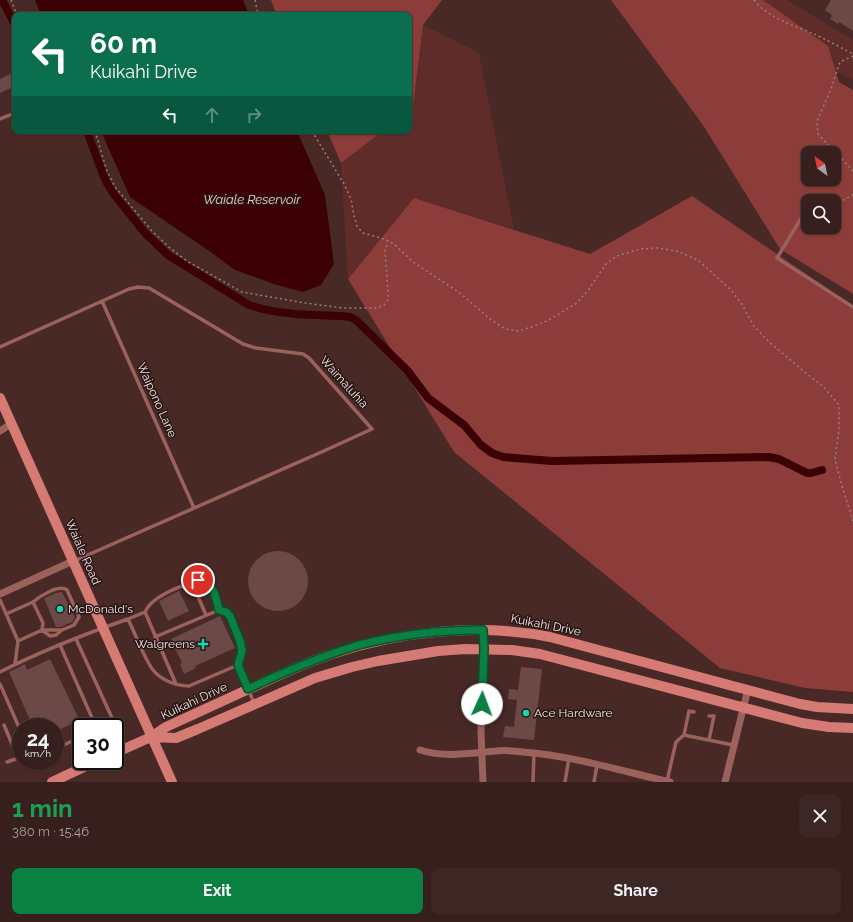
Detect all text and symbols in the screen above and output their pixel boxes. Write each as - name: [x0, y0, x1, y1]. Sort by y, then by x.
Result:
- text: 60 m: [90, 27, 157, 60]
- icon: left: [24, 28, 76, 80]
- text: Kuikahi Drive: [90, 61, 197, 82]
- icon: left: [159, 104, 181, 126]
- icon: ahead: [201, 104, 223, 126]
- icon: right: [243, 104, 265, 126]
- north arrow: [801, 146, 841, 186]
- map controls: [801, 146, 841, 234]
- water label: Waiale Reservoir: [203, 192, 301, 207]
- button: search: [801, 194, 841, 234]
- street label: Waimaluhia: [317, 353, 371, 411]
- street label: Waipono Lane: [134, 360, 180, 440]
- street label: Waiale Road: [62, 517, 104, 587]
- pin: [181, 563, 215, 597]
- icon: arrive: [187, 569, 209, 591]
- place label: McDonald's: [68, 602, 133, 616]
- marker: McDonald's: [55, 604, 65, 614]
- street label: Kuikahi Drive: [510, 611, 582, 639]
- place label: Walgreens: [135, 637, 195, 651]
- marker: Walgreens: [198, 639, 208, 649]
- street label: Kuikahi Drive: [159, 680, 229, 722]
- position arrow: [461, 683, 503, 725]
- place label: Ace Hardware: [534, 706, 613, 720]
- marker: Ace Hardware: [521, 708, 531, 718]
- speed limit sign: 30: [72, 718, 124, 770]
- text: 24: [27, 727, 49, 751]
- text: km/h: [25, 748, 51, 759]
- text: 1 min: [12, 794, 73, 823]
- button: close: [799, 795, 841, 837]
- text: 380 m · 15:46: [12, 824, 89, 839]
- button: Exit: [12, 868, 423, 914]
- button: Share: [431, 868, 841, 914]

